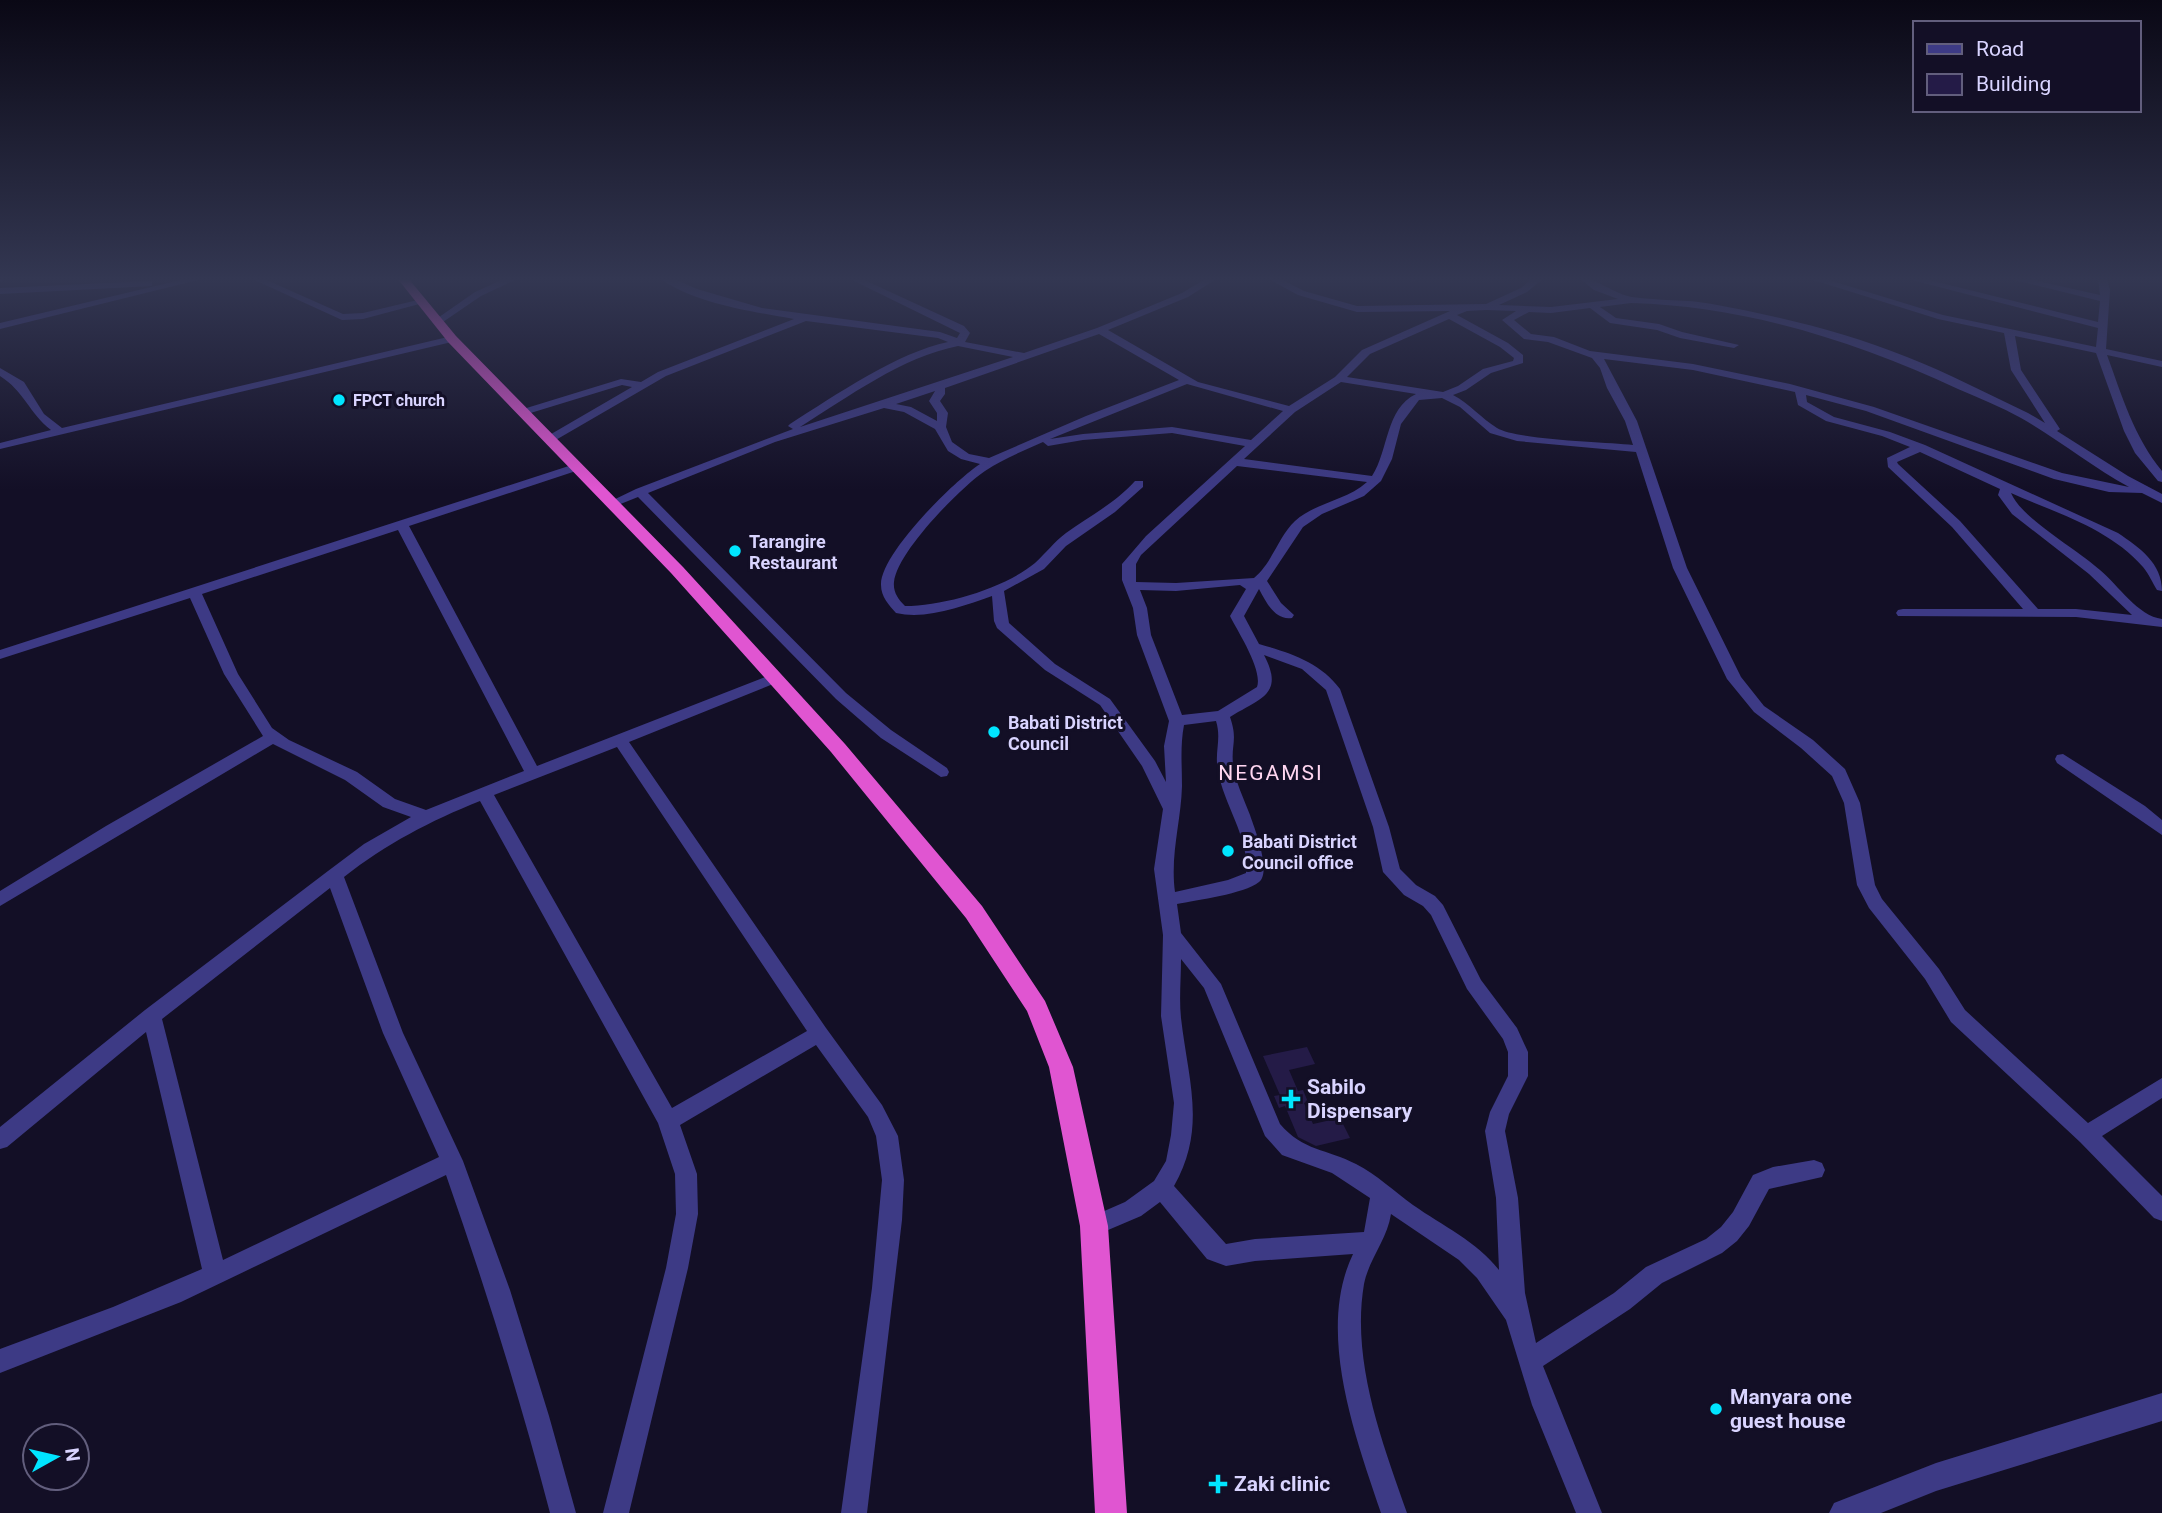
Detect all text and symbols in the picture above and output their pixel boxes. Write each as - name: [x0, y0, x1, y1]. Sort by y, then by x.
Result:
- legend: [1913, 21, 2141, 112]
- text: Road: [1976, 37, 2024, 61]
- text: Building: [1976, 72, 2051, 96]
- place label: FPCT church: [353, 391, 445, 410]
- marker: FPCT church: [331, 392, 347, 408]
- place label: Tarangire Restaurant: [749, 531, 837, 573]
- marker: Tarangire Restaurant: [727, 543, 743, 559]
- place label: Babati District Council: [1008, 712, 1123, 754]
- marker: Babati District Council: [986, 724, 1002, 740]
- district label: NEGAMSI: [1218, 761, 1324, 785]
- place label: Babati District Council office: [1242, 831, 1357, 873]
- marker: Babati District Council office: [1220, 843, 1236, 859]
- place label: Sabilo Dispensary: [1307, 1075, 1413, 1123]
- marker: Sabilo Dispensary: [1281, 1089, 1301, 1109]
- place label: Manyara one guest house: [1730, 1385, 1852, 1433]
- marker: Manyara one guest house: [1708, 1401, 1724, 1417]
- north arrow: [21, 1422, 91, 1492]
- text: N: [60, 1446, 85, 1463]
- place label: Zaki clinic: [1234, 1472, 1330, 1496]
- marker: Zaki clinic: [1208, 1474, 1228, 1494]

